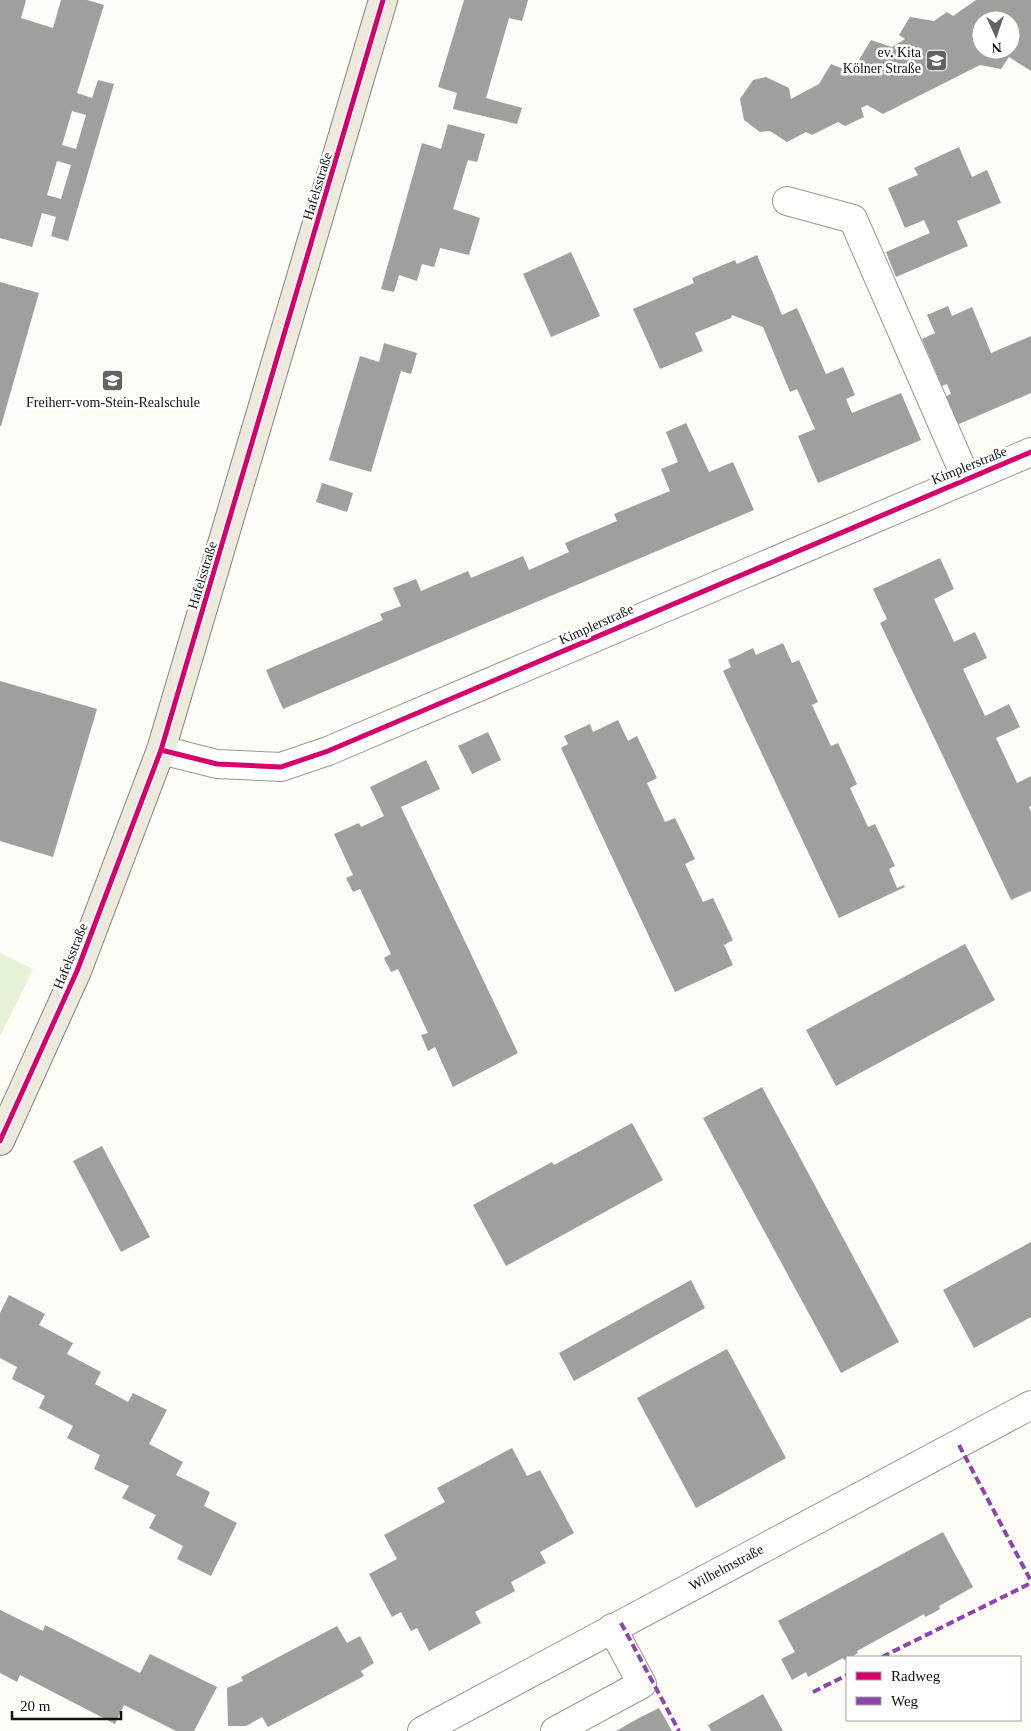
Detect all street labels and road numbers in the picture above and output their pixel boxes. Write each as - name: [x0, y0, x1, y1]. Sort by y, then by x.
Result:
- street label: Hafelsstraße: [300, 150, 335, 222]
- street label: Kimplerstraße: [929, 444, 1009, 487]
- street label: Hafelsstraße: [185, 539, 220, 611]
- street label: Kimplerstraße: [557, 601, 636, 648]
- street label: Hafelsstraße: [50, 921, 91, 991]
- street label: Wilhelmstraße: [687, 1542, 766, 1593]

